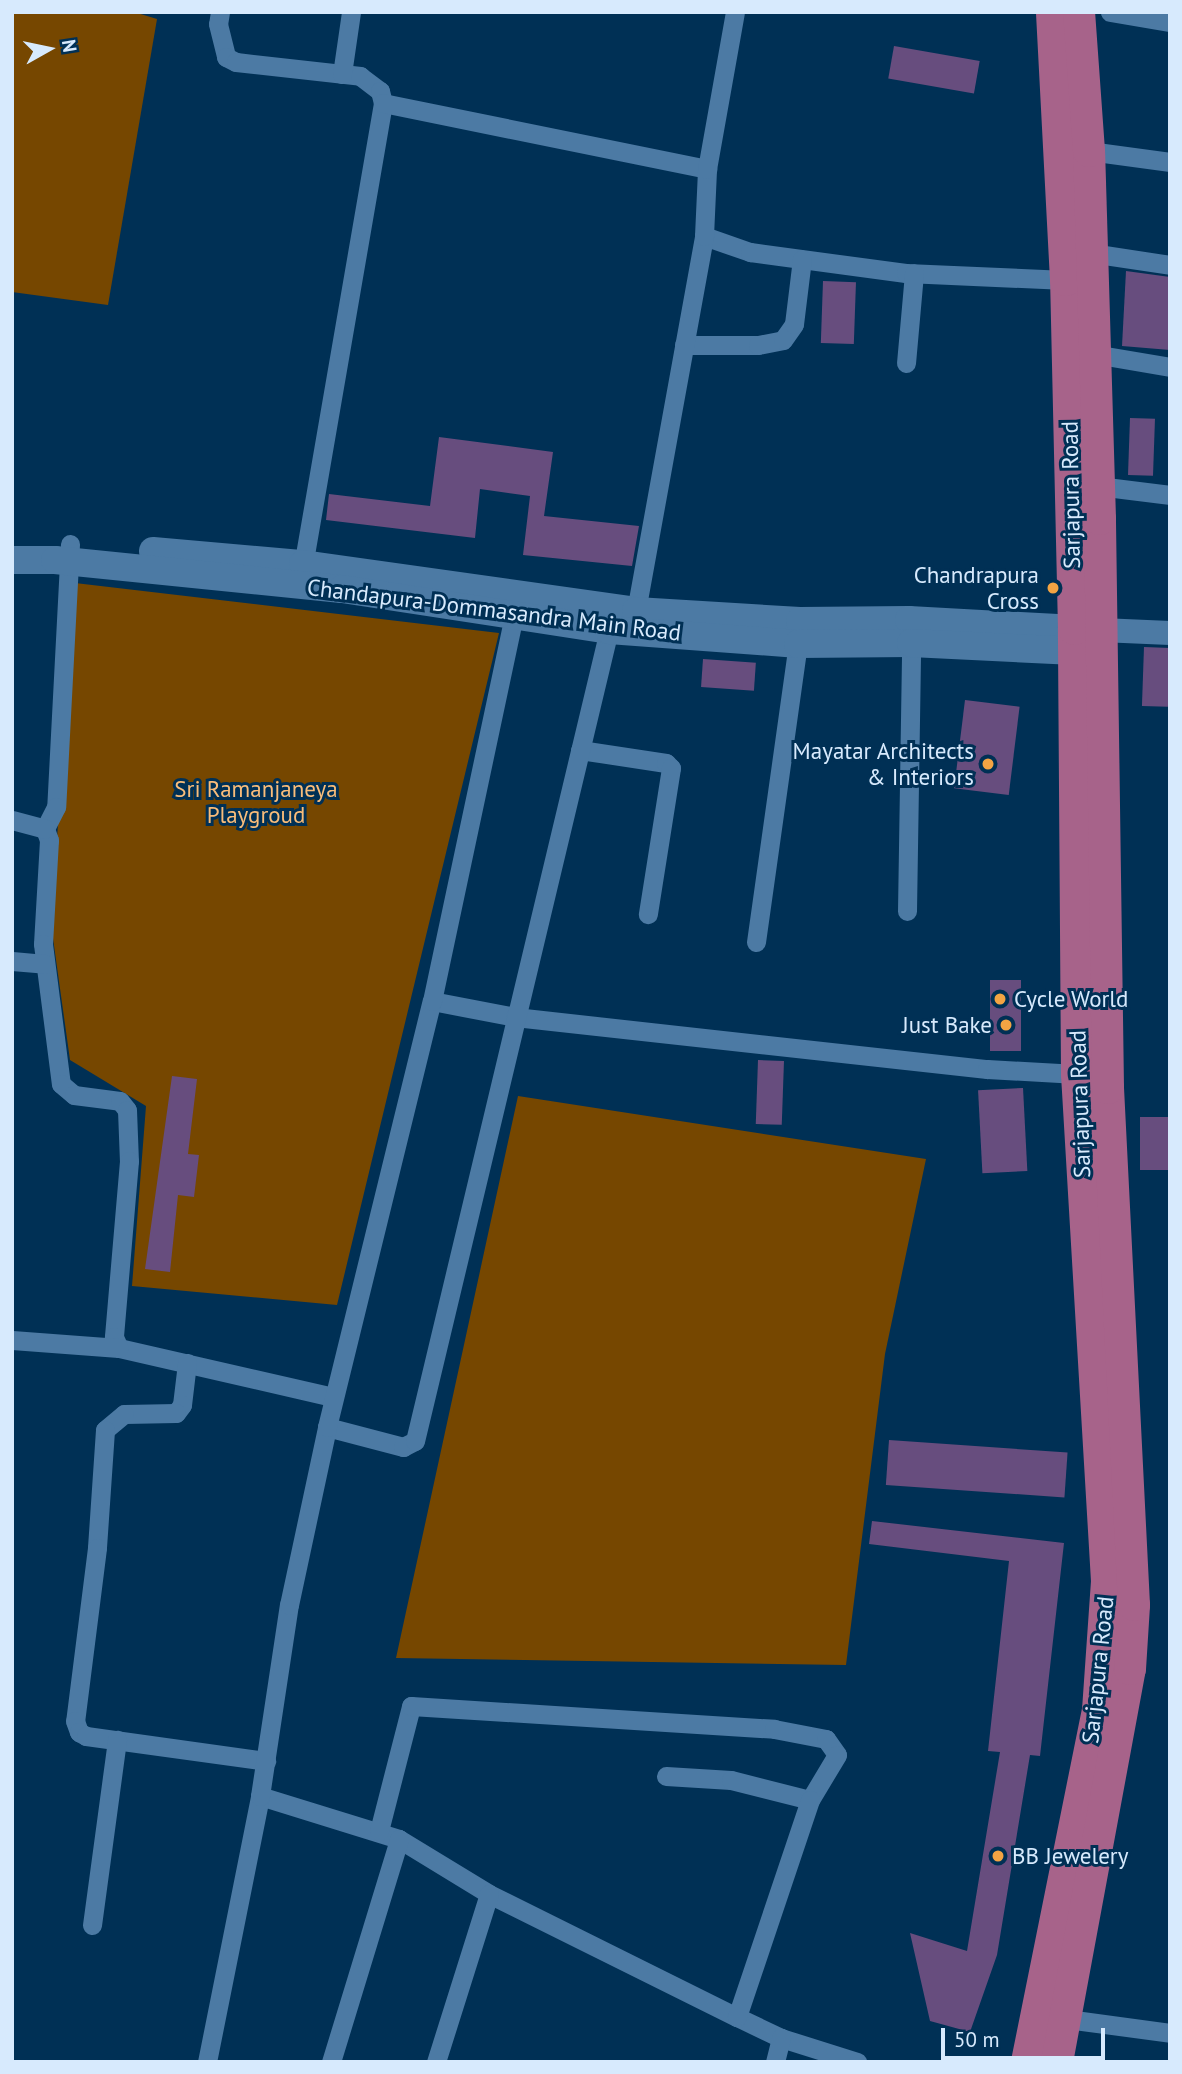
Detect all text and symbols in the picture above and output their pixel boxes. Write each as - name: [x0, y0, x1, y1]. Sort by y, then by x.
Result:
- north arrow: [14, 14, 84, 84]
- text: N: [57, 38, 83, 54]
- street label: Sarjapura Road: [1056, 421, 1086, 569]
- place label: Chandrapura Cross: [914, 561, 1039, 615]
- street label: Chandapura-Dommasandra Main Road: [305, 573, 683, 647]
- marker: Chandrapura Cross: [1045, 580, 1061, 596]
- place label: Mayatar Architects & Interiors: [792, 737, 974, 791]
- marker: Mayatar Architects & Interiors: [980, 756, 996, 772]
- park label: Sri Ramanjaneya Playgroud: [174, 775, 338, 829]
- place label: Cycle World: [1014, 985, 1129, 1013]
- marker: Cycle World: [992, 991, 1008, 1007]
- place label: Just Bake: [902, 1011, 992, 1039]
- marker: Just Bake: [998, 1017, 1014, 1033]
- street label: Sarjapura Road: [1064, 1030, 1096, 1178]
- street label: Sarjapura Road: [1077, 1595, 1119, 1745]
- place label: BB Jewelery: [1012, 1842, 1128, 1870]
- marker: BB Jewelery: [990, 1848, 1006, 1864]
- scale bar: [944, 2014, 1108, 2058]
- text: 50 m: [954, 2026, 1000, 2053]

